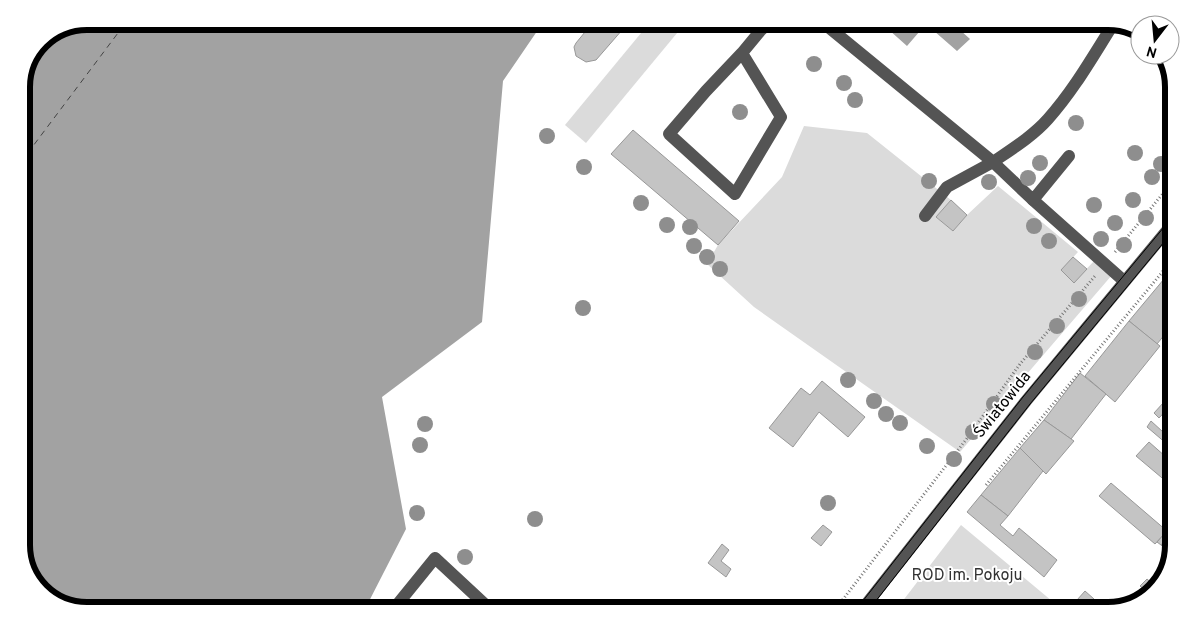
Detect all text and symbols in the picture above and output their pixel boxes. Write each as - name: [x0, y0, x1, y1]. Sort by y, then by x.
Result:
- north arrow: [1130, 15, 1180, 65]
- text: N: [1145, 41, 1159, 61]
- street label: Światowida: [968, 366, 1036, 442]
- park label: ROD im. Pokoju: [911, 566, 1023, 586]

